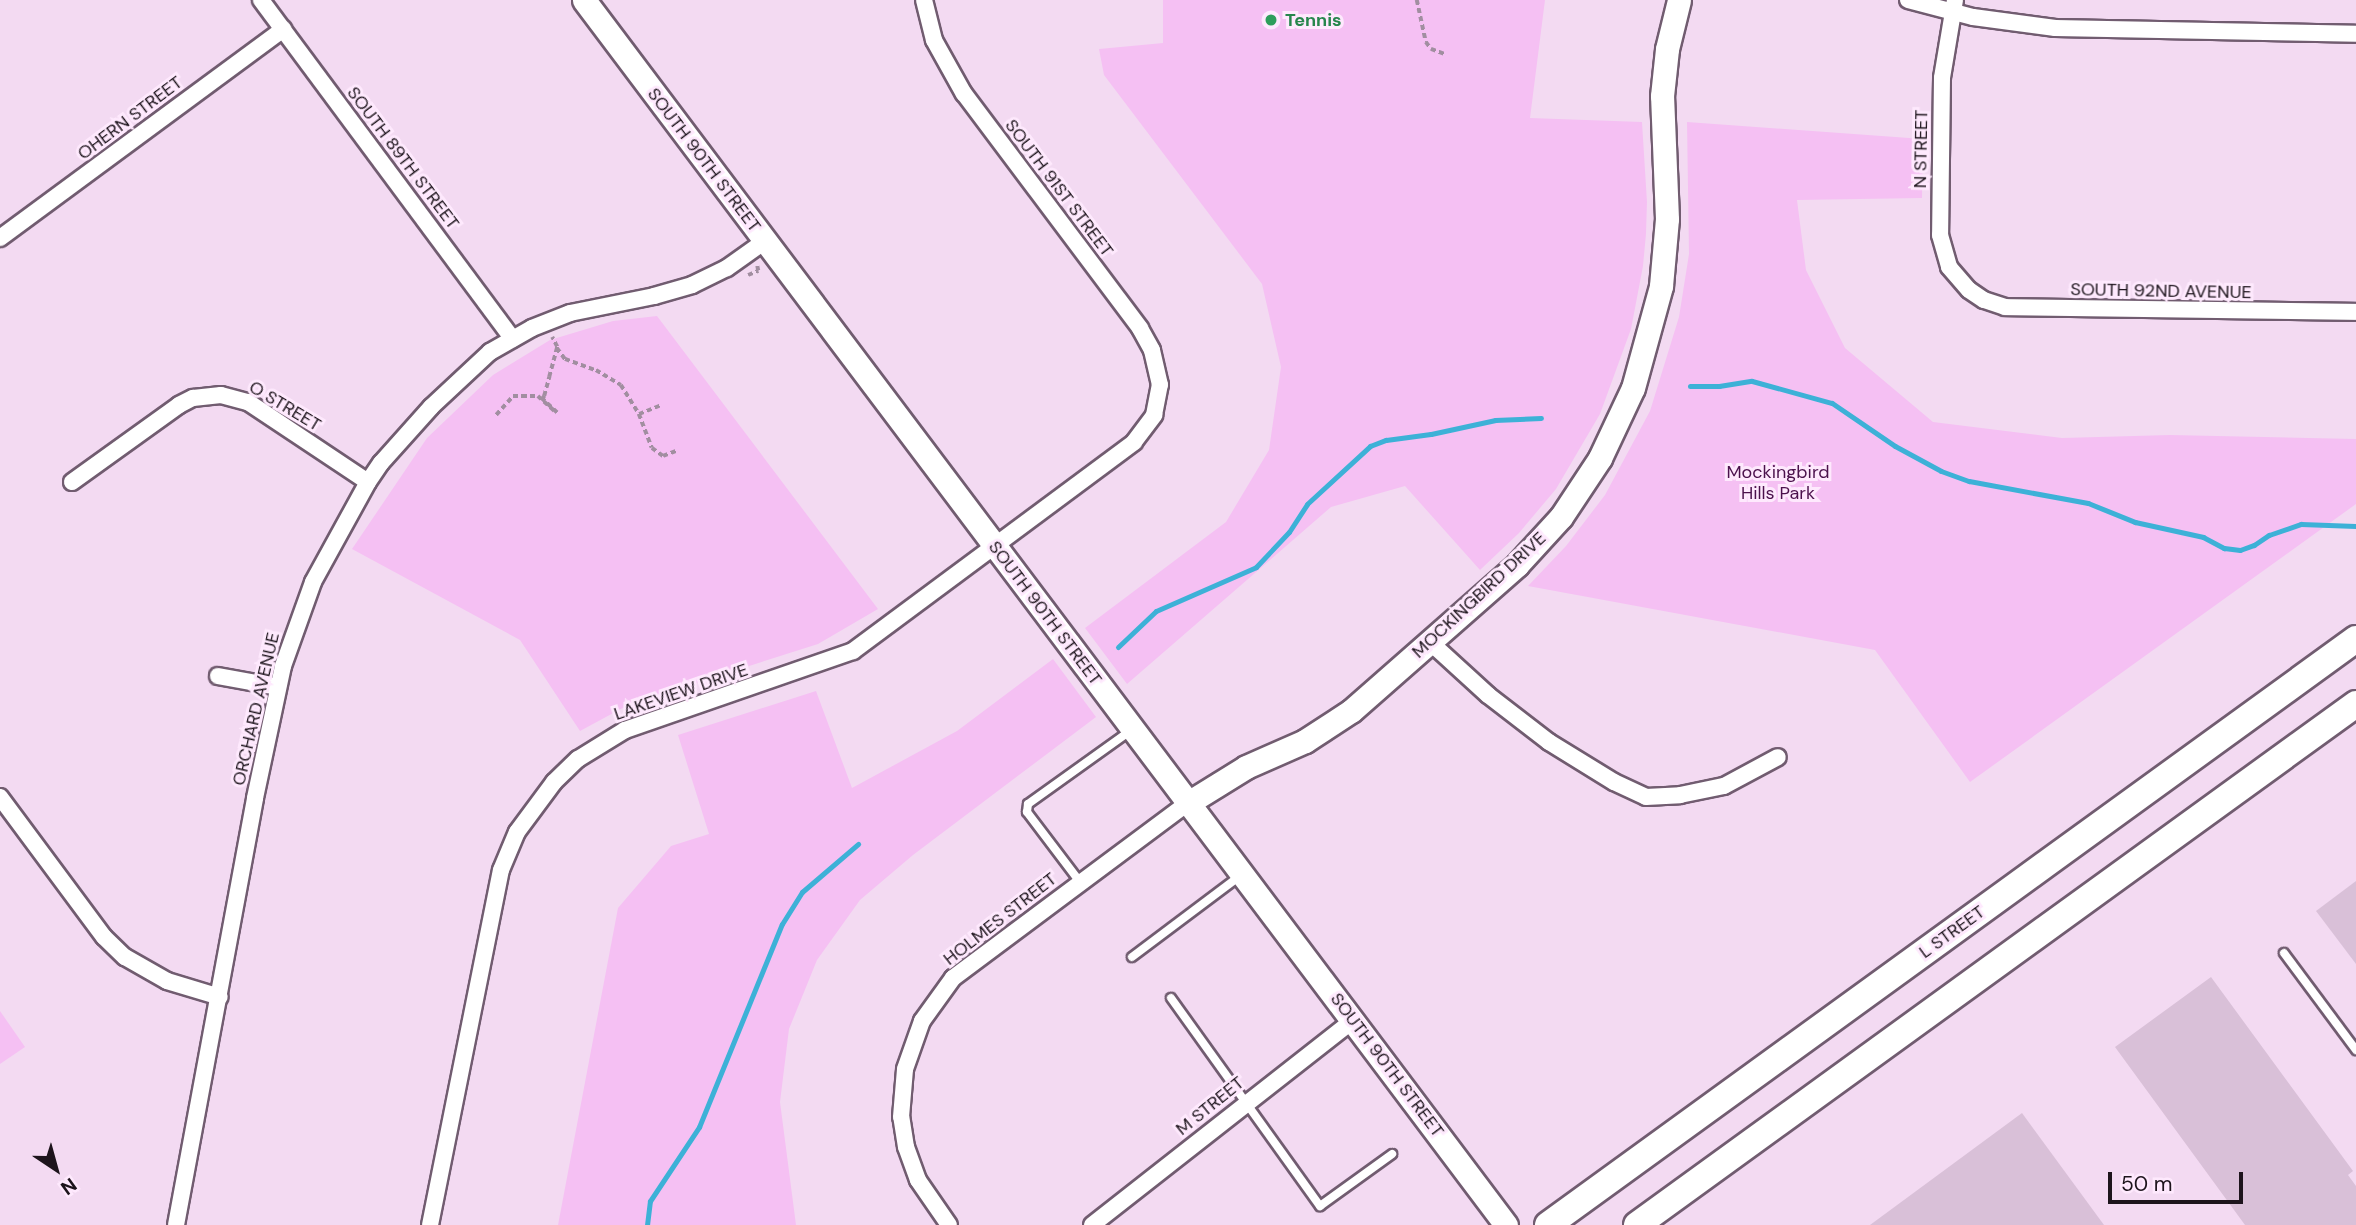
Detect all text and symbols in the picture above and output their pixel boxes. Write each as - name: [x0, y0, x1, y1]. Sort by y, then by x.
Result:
- place label: Tennis: [1285, 9, 1342, 31]
- marker: Tennis: [1263, 12, 1279, 28]
- street label: OHERN STREET: [73, 72, 187, 164]
- street label: SOUTH 89TH STREET: [342, 82, 464, 234]
- street label: SOUTH 90TH STREET: [643, 84, 765, 236]
- street label: N STREET: [1910, 110, 1932, 188]
- street label: SOUTH 91ST STREET: [1000, 115, 1118, 261]
- street label: SOUTH 92ND AVENUE: [2070, 279, 2252, 303]
- street label: O STREET: [245, 376, 325, 436]
- park label: Mockingbird Hills Park: [1726, 462, 1830, 504]
- street label: MOCKINGBIRD DRIVE: [1408, 527, 1550, 663]
- street label: SOUTH 90TH STREET: [984, 537, 1106, 689]
- street label: ORCHARD AVENUE: [228, 630, 284, 788]
- street label: LAKEVIEW DRIVE: [611, 659, 751, 725]
- street label: HOLMES STREET: [939, 868, 1061, 970]
- street label: L STREET: [1915, 901, 1989, 963]
- street label: SOUTH 90TH STREET: [1326, 989, 1448, 1141]
- street label: M STREET: [1172, 1072, 1248, 1140]
- north arrow: [21, 1134, 91, 1204]
- scale bar: [2111, 1158, 2246, 1202]
- text: 50 m: [2121, 1170, 2172, 1198]
- text: N: [56, 1172, 82, 1201]

